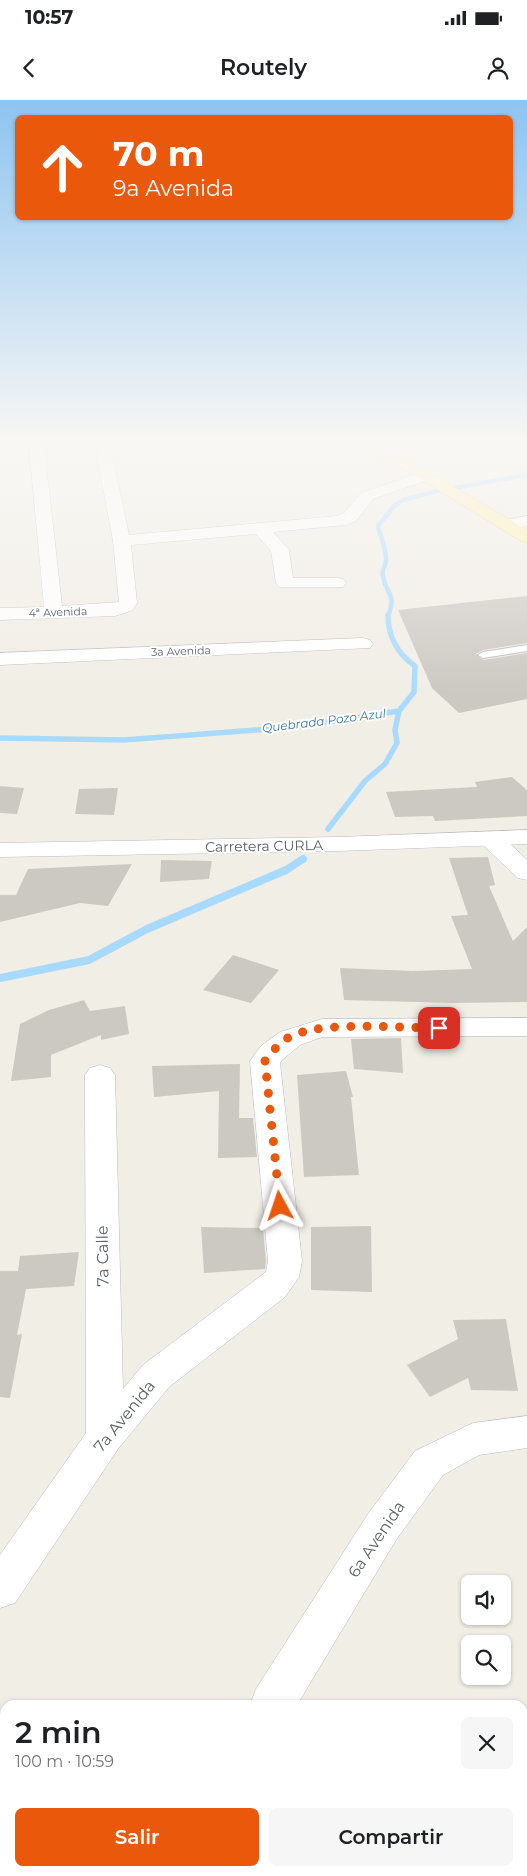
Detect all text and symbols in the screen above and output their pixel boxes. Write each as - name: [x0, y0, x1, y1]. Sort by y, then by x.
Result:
- text: 10:57: [25, 6, 73, 29]
- icon: back: [15, 54, 43, 82]
- text: Routely: [220, 54, 307, 81]
- icon: person: [484, 54, 512, 82]
- text: 70 m: [113, 132, 204, 175]
- icon: ahead: [30, 135, 95, 200]
- text: 9a Avenida: [113, 175, 234, 202]
- street label: 4ª Avenida: [28, 604, 88, 620]
- street label: 3a Avenida: [151, 643, 211, 659]
- water label: Quebrada Pozo Azul: [261, 705, 387, 736]
- street label: Carretera CURLA: [205, 836, 324, 856]
- pin: [418, 1007, 460, 1049]
- icon: arrive: [425, 1014, 453, 1042]
- position arrow: [253, 1179, 305, 1231]
- street label: 7a Calle: [92, 1225, 113, 1287]
- street label: 7a Avenida: [90, 1377, 159, 1456]
- street label: 6a Avenida: [344, 1498, 409, 1581]
- map controls: [461, 1575, 511, 1685]
- button: sound: [461, 1575, 511, 1625]
- button: search: [461, 1635, 511, 1685]
- text: 2 min: [15, 1714, 102, 1751]
- button: close: [461, 1717, 513, 1769]
- text: 100 m · 10:59: [15, 1752, 114, 1771]
- button: Salir: [15, 1808, 259, 1866]
- button: Compartir: [269, 1808, 513, 1866]

